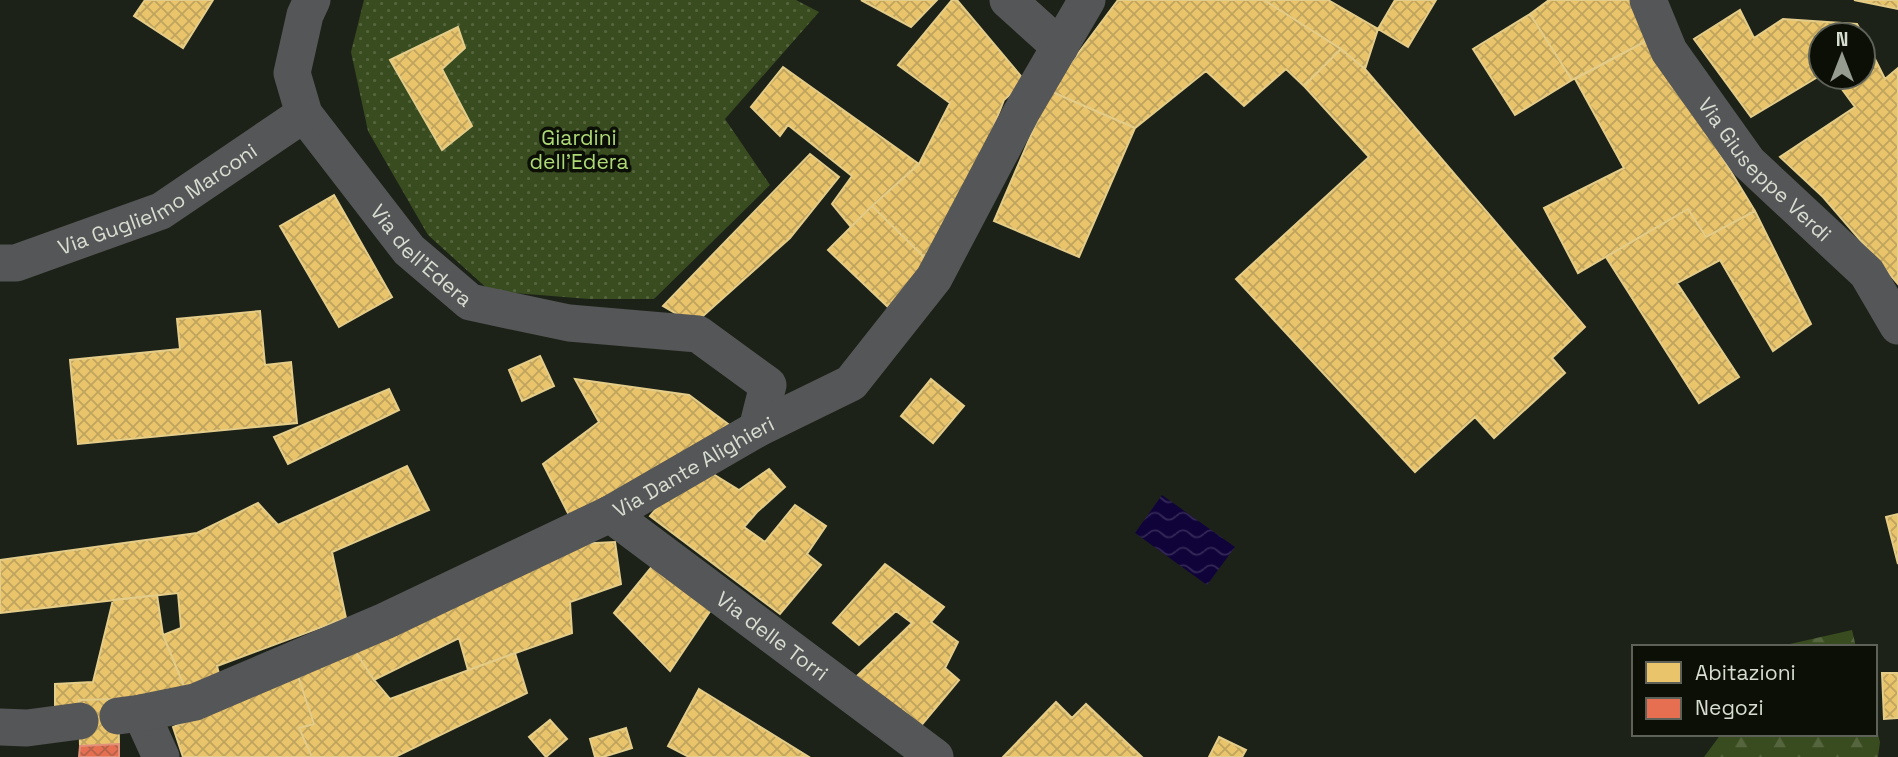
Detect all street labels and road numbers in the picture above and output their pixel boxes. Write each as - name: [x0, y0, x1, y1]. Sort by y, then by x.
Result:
- street label: Via Giuseppe Verdi: [1693, 92, 1838, 247]
- street label: Via Guglielmo Marconi: [54, 137, 262, 260]
- street label: Via dell'Edera: [365, 198, 478, 312]
- street label: Via Dante Alighieri: [608, 409, 778, 523]
- street label: Via delle Torri: [711, 585, 834, 686]

